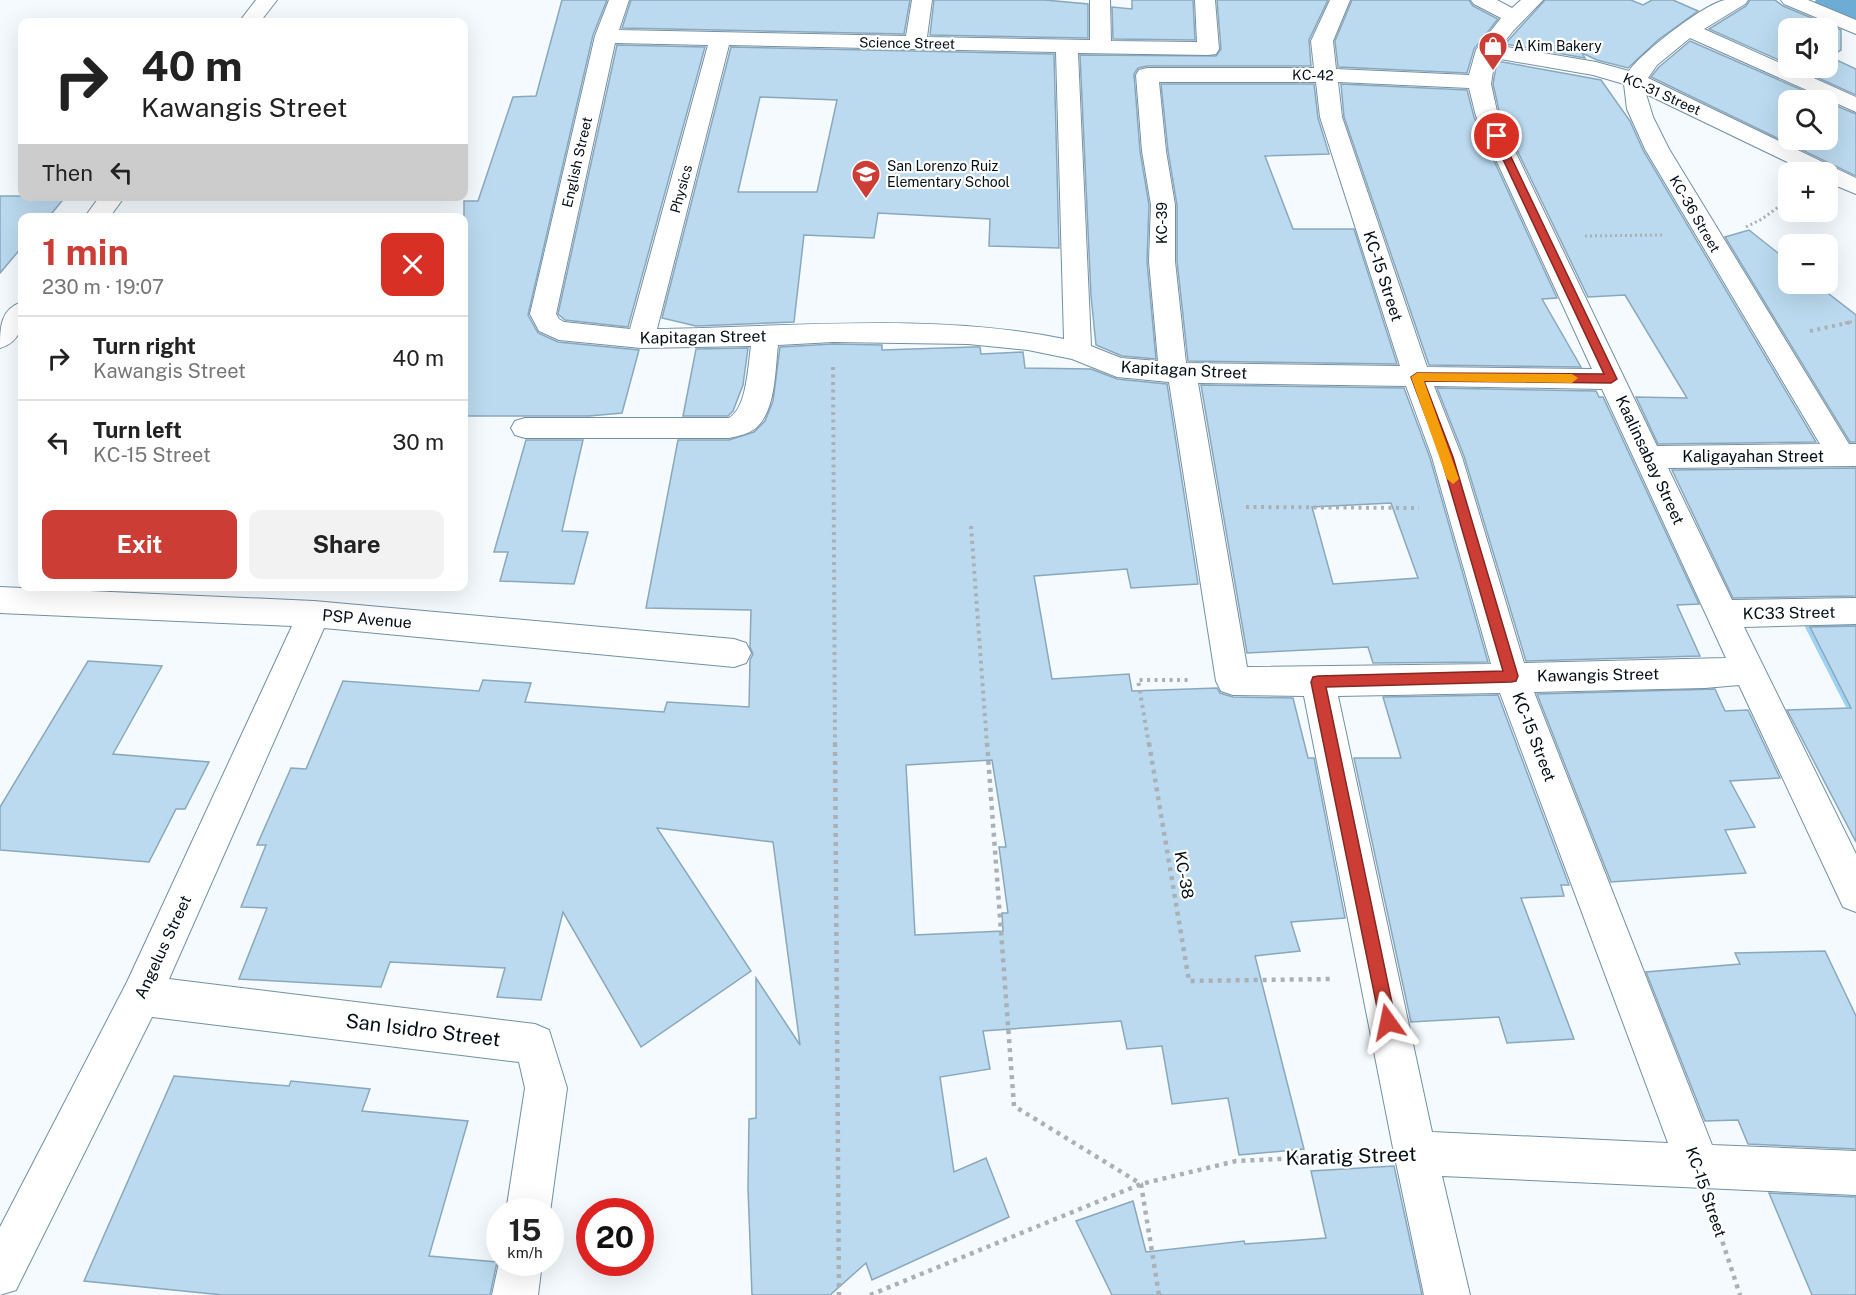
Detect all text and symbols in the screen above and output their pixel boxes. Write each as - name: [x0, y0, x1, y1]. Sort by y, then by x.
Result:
- map controls: [1778, 18, 1838, 294]
- button: sound: [1778, 18, 1838, 78]
- shop icon: A Kim Bakery: [1477, 30, 1509, 72]
- street label: Science Street: [859, 34, 955, 52]
- place label: A Kim Bakery: [1514, 38, 1602, 54]
- text: 40 m: [141, 41, 243, 90]
- icon: right: [42, 42, 120, 120]
- street label: KC-42: [1292, 67, 1334, 83]
- street label: KC-31 Street: [1621, 70, 1703, 118]
- button: search: [1778, 90, 1838, 150]
- text: Kawangis Street: [141, 91, 347, 123]
- pin: [1471, 110, 1522, 161]
- street label: English Street: [559, 115, 595, 209]
- icon: arrive: [1480, 119, 1513, 152]
- icon: left: [105, 156, 138, 189]
- school or university icon: San Lorenzo Ruiz Elementary School: [850, 158, 882, 200]
- place label: San Lorenzo Ruiz Elementary School: [887, 158, 1010, 190]
- text: Then: [42, 160, 93, 186]
- button: +: [1778, 162, 1838, 222]
- street label: Physics: [667, 163, 695, 215]
- street label: KC-36 Street: [1667, 173, 1723, 255]
- street label: KC-39: [1154, 202, 1170, 244]
- street label: KC-15 Street: [1359, 228, 1407, 324]
- text: 1 min: [42, 231, 129, 273]
- button: close: [381, 233, 444, 296]
- button: −: [1778, 234, 1838, 294]
- text: 230 m · 19:07: [42, 275, 164, 299]
- street label: Kapitagan Street: [640, 326, 766, 348]
- text: Turn right: [93, 333, 196, 359]
- icon: right: [42, 342, 75, 375]
- text: 40 m: [392, 345, 444, 371]
- street label: Kapitagan Street: [1120, 357, 1248, 383]
- text: Kawangis Street: [93, 359, 246, 383]
- street label: Kaalinsabay Street: [1612, 392, 1688, 528]
- text: Turn left: [93, 417, 182, 443]
- icon: left: [42, 426, 75, 459]
- text: 30 m: [392, 429, 444, 455]
- text: KC-15 Street: [93, 443, 211, 467]
- street label: Kaligayahan Street: [1682, 447, 1824, 466]
- button: Exit: [42, 510, 237, 579]
- button: Share: [249, 510, 444, 579]
- street label: KC33 Street: [1743, 603, 1835, 623]
- street label: PSP Avenue: [321, 606, 413, 632]
- street label: Kawangis Street: [1537, 664, 1659, 686]
- street label: KC-15 Street: [1508, 690, 1560, 784]
- street label: KC-38: [1170, 850, 1198, 900]
- street label: Angelus Street: [131, 892, 195, 1002]
- position arrow: [1356, 990, 1420, 1054]
- street label: San Isidro Street: [344, 1009, 502, 1051]
- street label: Karatig Street: [1285, 1142, 1417, 1170]
- street label: KC-15 Street: [1682, 1144, 1730, 1240]
- speed limit sign: 20: [576, 1198, 654, 1276]
- text: 15: [508, 1212, 542, 1248]
- text: km/h: [507, 1244, 543, 1261]

